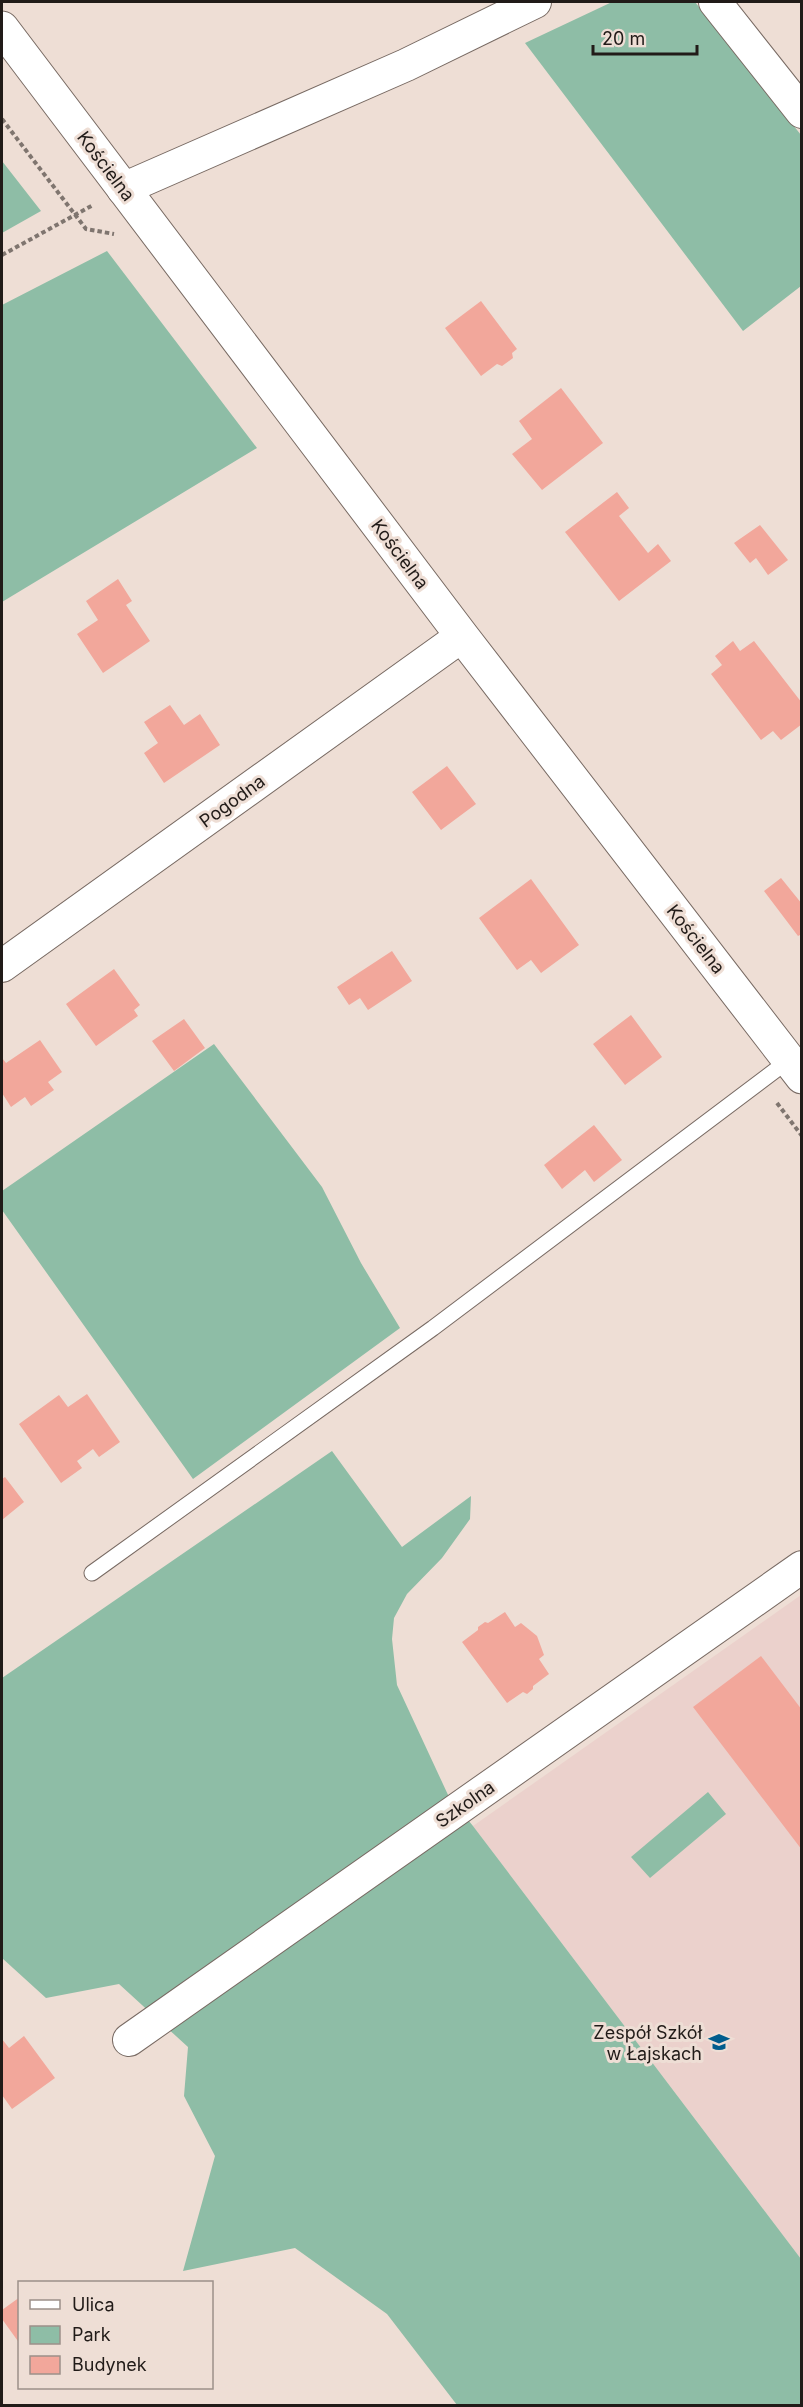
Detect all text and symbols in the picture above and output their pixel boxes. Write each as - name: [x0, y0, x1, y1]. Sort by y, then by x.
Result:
- scale bar: [593, 18, 696, 56]
- text: 20 m: [602, 28, 645, 49]
- street label: Kościelna: [73, 127, 139, 205]
- street label: Kościelna: [367, 515, 433, 593]
- street label: Pogodna: [195, 770, 269, 832]
- street label: Kościelna: [663, 900, 729, 978]
- street label: Szkolna: [432, 1776, 498, 1832]
- place label: Zespół Szkół w Łajskach: [593, 2022, 703, 2064]
- school or university icon: Zespół Szkół w Łajskach: [707, 2030, 731, 2054]
- legend: [18, 2281, 213, 2389]
- text: Ulica: [72, 2294, 115, 2315]
- text: Park: [72, 2324, 111, 2345]
- text: Budynek: [72, 2354, 147, 2375]

